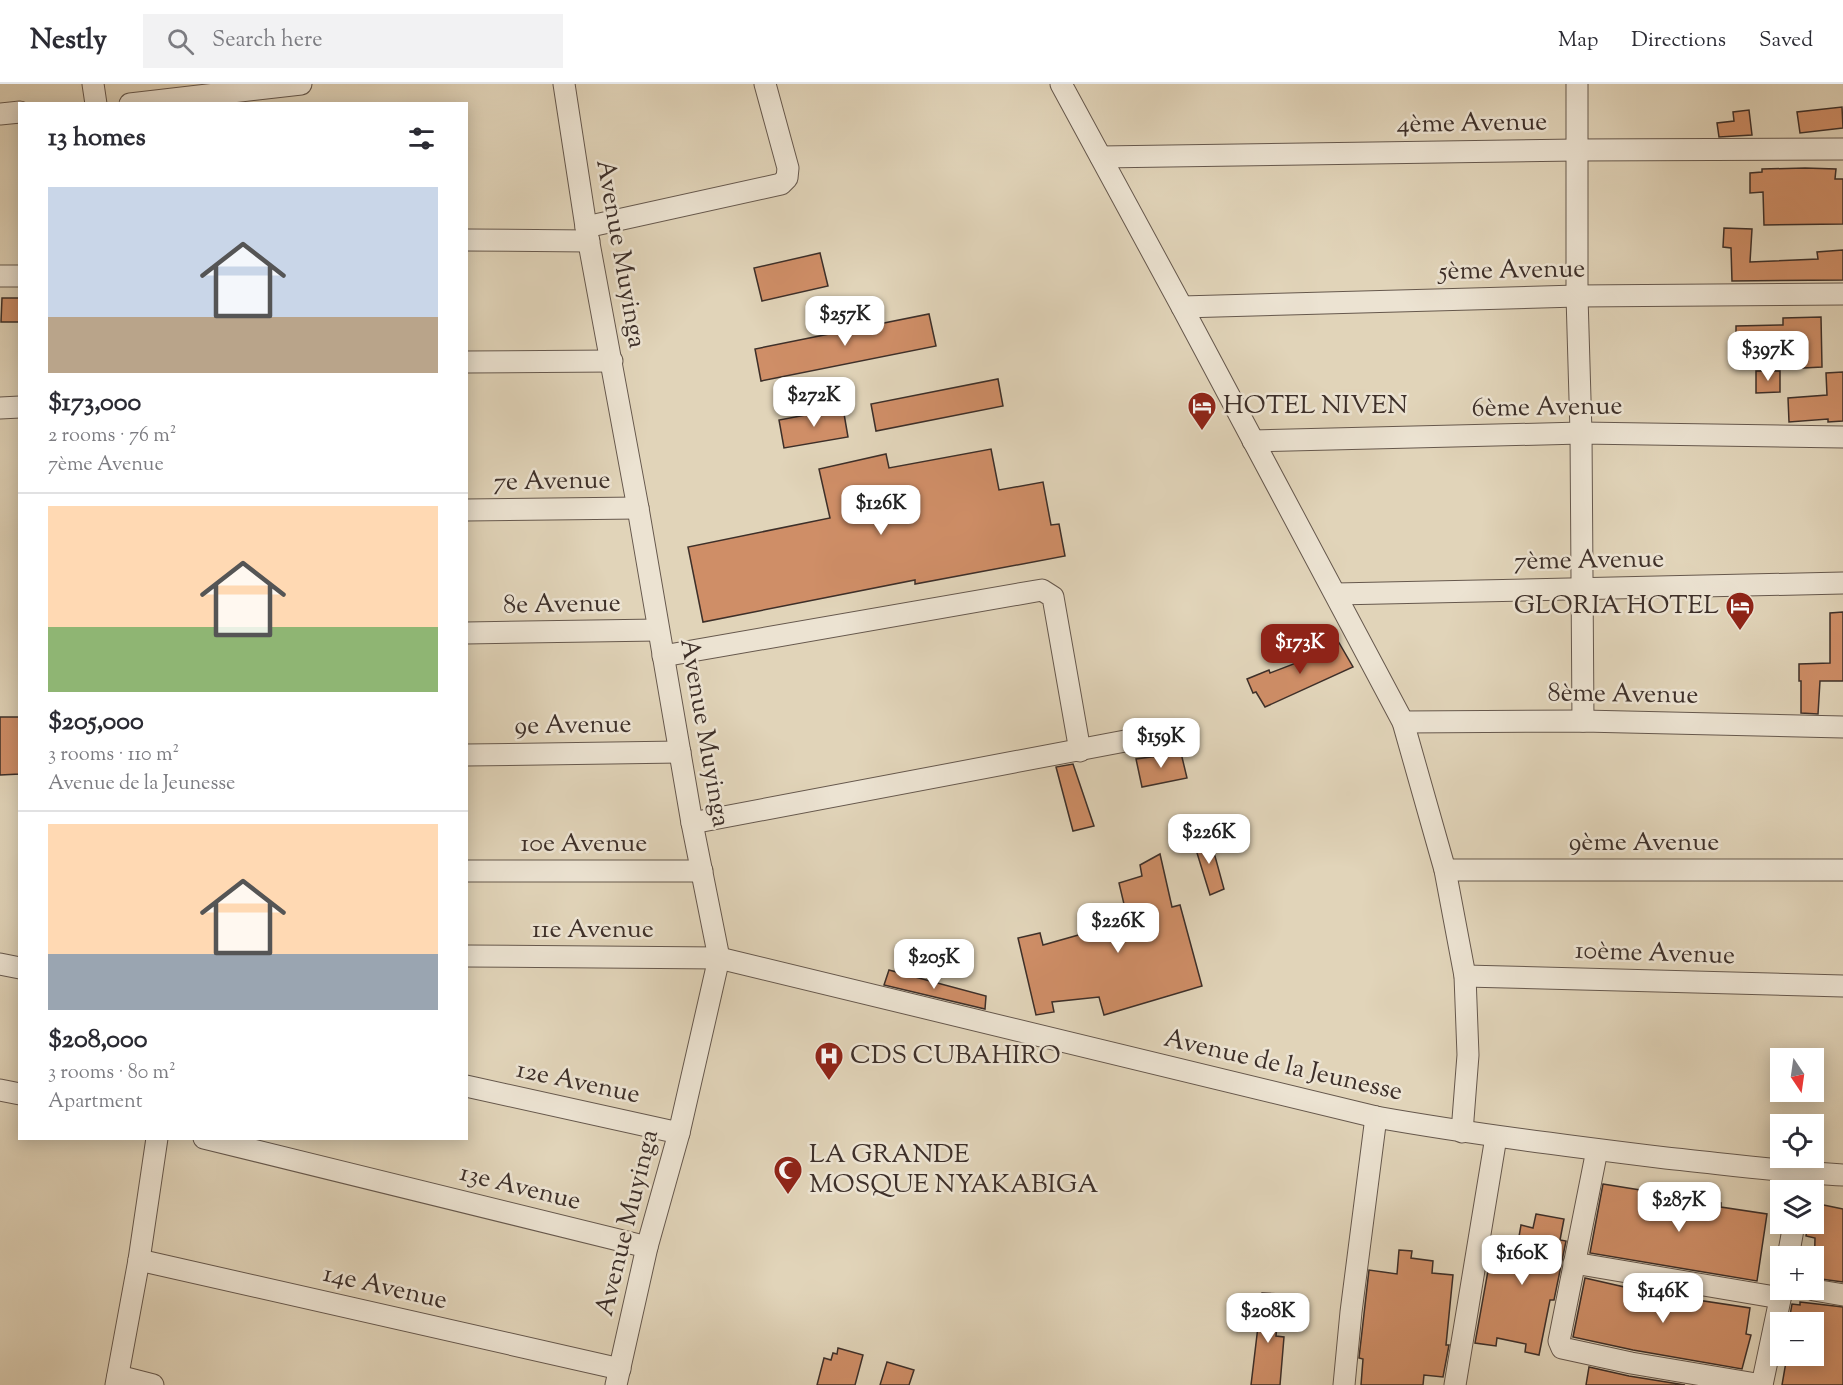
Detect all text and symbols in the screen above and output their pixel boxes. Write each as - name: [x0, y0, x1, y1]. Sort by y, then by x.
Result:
- search box: [143, 14, 563, 68]
- text: Nestly: [30, 21, 107, 61]
- icon: search: [164, 25, 197, 58]
- text: Search here: [212, 25, 322, 57]
- text: Map: [1558, 26, 1598, 56]
- text: Directions: [1631, 26, 1726, 56]
- text: Saved: [1759, 26, 1813, 56]
- street label: 4ème Avenue: [1396, 104, 1548, 144]
- text: 13 homes: [48, 120, 146, 157]
- icon: filters: [405, 122, 438, 155]
- street label: Avenue Muyinga: [585, 157, 655, 351]
- icon: home: [189, 226, 297, 334]
- street label: 5ème Avenue: [1436, 251, 1586, 291]
- pin: $257K: [803, 296, 887, 347]
- text: $257K: [819, 301, 871, 330]
- pin: $397K: [1726, 331, 1810, 382]
- text: $397K: [1742, 336, 1794, 365]
- pin: $272K: [772, 377, 856, 428]
- text: $272K: [787, 382, 841, 411]
- text: $173,000: [48, 385, 141, 422]
- place label: HOTEL NIVEN: [1223, 388, 1408, 425]
- street label: 6ème Avenue: [1471, 388, 1623, 428]
- hotel icon: HOTEL NIVEN: [1186, 390, 1218, 432]
- text: 2 rooms · 76 m²: [48, 422, 176, 451]
- text: 7ème Avenue: [48, 451, 164, 480]
- street label: 7e Avenue: [493, 462, 611, 502]
- pin: $126K: [839, 485, 923, 536]
- text: $126K: [855, 490, 907, 519]
- street label: 7ème Avenue: [1513, 541, 1665, 581]
- icon: home: [189, 545, 297, 653]
- street label: 8e Avenue: [503, 585, 621, 625]
- place label: GLORIA HOTEL: [1514, 588, 1719, 625]
- hotel icon: GLORIA HOTEL: [1724, 590, 1756, 632]
- pin: $173K: [1258, 624, 1342, 675]
- text: $173K: [1275, 629, 1325, 658]
- street label: Avenue Muyinga: [669, 636, 739, 830]
- street label: 8ème Avenue: [1547, 675, 1699, 715]
- text: $205,000: [48, 704, 144, 741]
- street label: 9e Avenue: [514, 706, 632, 746]
- pin: $159K: [1119, 718, 1203, 769]
- text: $159K: [1137, 723, 1185, 752]
- text: 3 rooms · 110 m²: [48, 741, 179, 770]
- text: Avenue de la Jeunesse: [48, 770, 235, 799]
- pin: $226K: [1167, 814, 1251, 865]
- text: $226K: [1182, 819, 1236, 848]
- street label: 9ème Avenue: [1569, 825, 1719, 862]
- street label: 10e Avenue: [521, 826, 647, 863]
- icon: home: [189, 863, 297, 971]
- pin: $226K: [1076, 903, 1160, 954]
- text: $226K: [1091, 908, 1145, 937]
- street label: 11e Avenue: [532, 912, 654, 949]
- street label: 10ème Avenue: [1574, 933, 1736, 975]
- pin: $205K: [892, 939, 976, 990]
- text: $205K: [908, 944, 960, 973]
- street label: Avenue de la Jeunesse: [1160, 1021, 1406, 1111]
- text: $208,000: [48, 1022, 148, 1059]
- place label: CDS CUBAHIRO: [850, 1038, 1061, 1075]
- hospital icon: CDS CUBAHIRO: [813, 1040, 845, 1082]
- north arrow: [1770, 1048, 1824, 1102]
- map controls: [1770, 1048, 1824, 1366]
- street label: 12e Avenue: [513, 1052, 643, 1114]
- text: 3 rooms · 80 m²: [48, 1059, 176, 1088]
- text: Apartment: [48, 1088, 143, 1117]
- button: locate: [1770, 1114, 1824, 1168]
- street label: Avenue Muyinga: [587, 1126, 669, 1320]
- place label: LA GRANDE MOSQUE NYAKABIGA: [809, 1137, 1098, 1204]
- mosque icon: LA GRANDE MOSQUE NYAKABIGA: [772, 1154, 804, 1196]
- street label: 13e Avenue: [456, 1155, 584, 1221]
- button: layers: [1770, 1180, 1824, 1234]
- pin: $287K: [1637, 1182, 1721, 1233]
- text: $287K: [1652, 1187, 1706, 1216]
- pin: $160K: [1480, 1235, 1564, 1286]
- text: $160K: [1496, 1240, 1548, 1269]
- button: +: [1770, 1246, 1824, 1300]
- street label: 14e Avenue: [319, 1256, 451, 1320]
- pin: $146K: [1621, 1273, 1705, 1324]
- text: $146K: [1637, 1278, 1689, 1307]
- pin: $208K: [1226, 1293, 1310, 1344]
- text: $208K: [1240, 1298, 1296, 1327]
- button: −: [1770, 1312, 1824, 1366]

